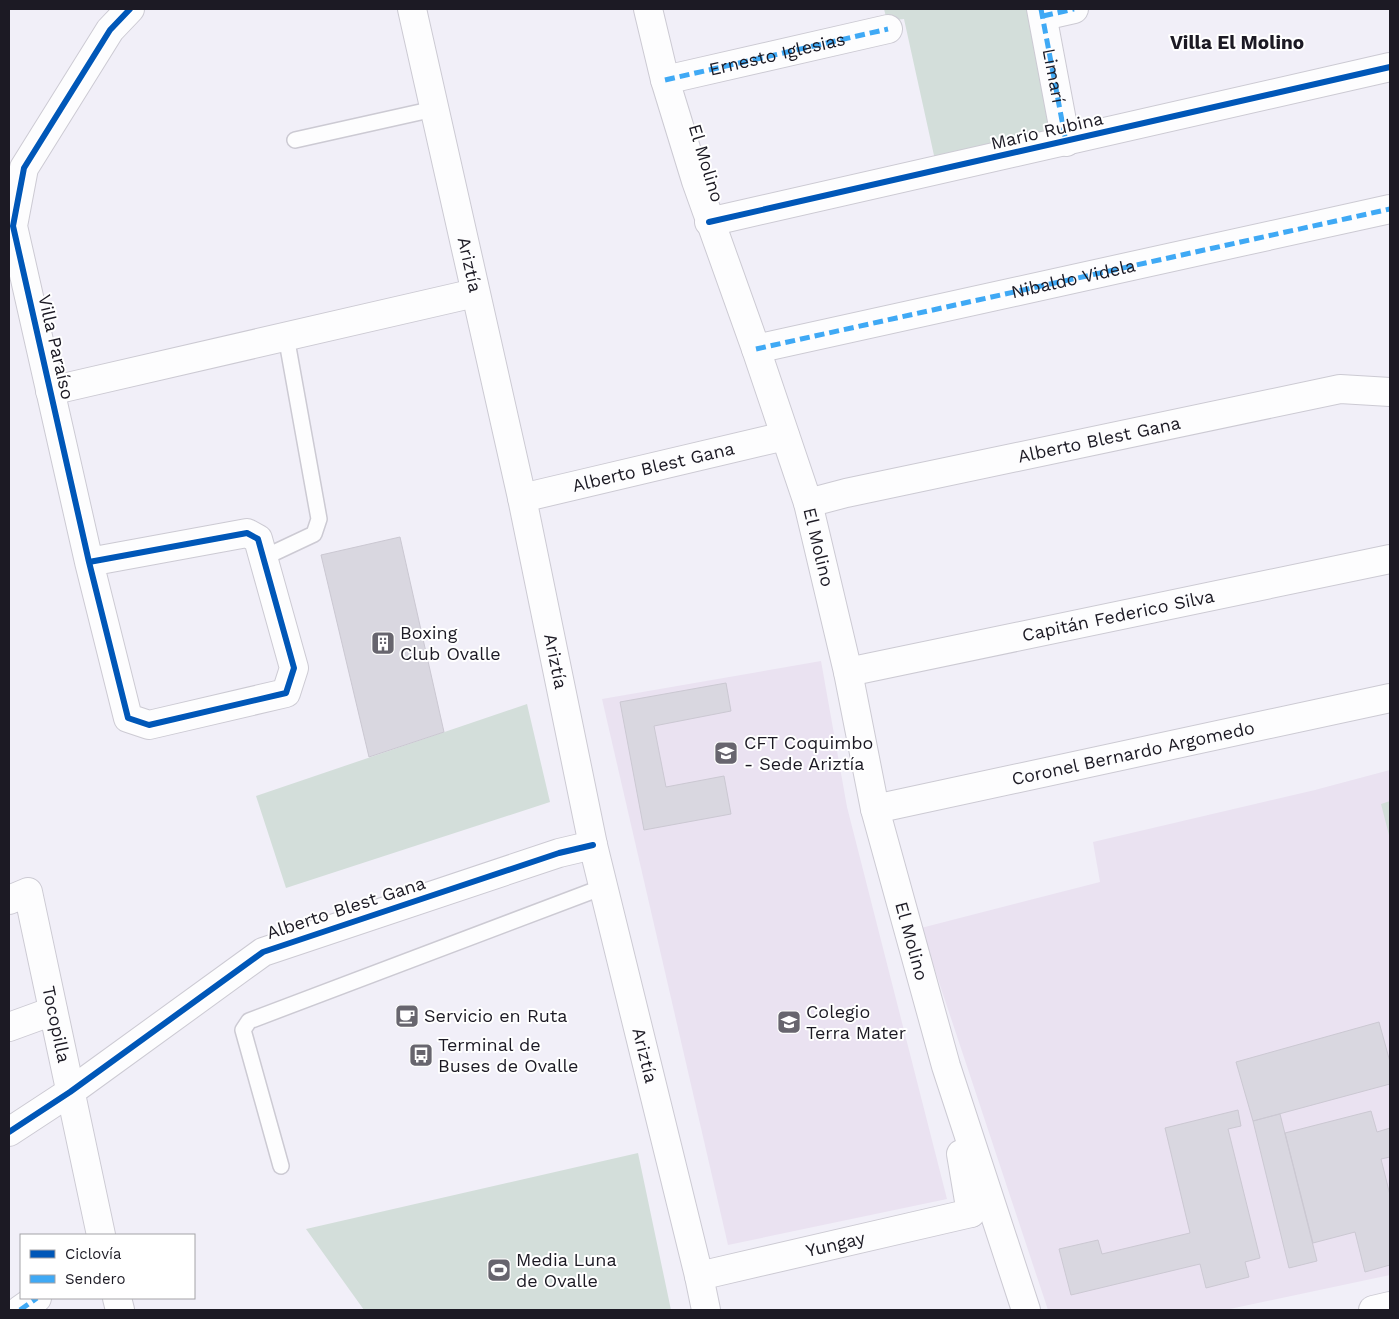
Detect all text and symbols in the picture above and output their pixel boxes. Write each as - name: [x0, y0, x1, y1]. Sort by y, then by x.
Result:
- street label: Ernesto Iglesias: [707, 28, 847, 80]
- district label: Villa El Molino: [1170, 31, 1304, 54]
- street label: Limarí: [1039, 47, 1069, 105]
- street label: Mario Rubina: [989, 107, 1105, 154]
- street label: El Molino: [685, 121, 728, 205]
- street label: Ariztía: [454, 235, 486, 294]
- street label: Nibaldo Videla: [1009, 255, 1137, 302]
- street label: Villa Paraíso: [34, 292, 79, 401]
- street label: Alberto Blest Gana: [1016, 412, 1182, 467]
- street label: Alberto Blest Gana: [570, 437, 736, 496]
- street label: El Molino: [799, 505, 838, 589]
- street label: Capitán Federico Silva: [1020, 585, 1216, 645]
- place label: Boxing Club Ovalle: [400, 622, 501, 664]
- building icon: Boxing Club Ovalle: [370, 630, 396, 656]
- street label: Ariztía: [540, 632, 572, 691]
- street label: Coronel Bernardo Argomedo: [1010, 717, 1256, 789]
- place label: CFT Coquimbo - Sede Ariztía: [744, 732, 873, 774]
- school or university icon: CFT Coquimbo - Sede Ariztía: [713, 740, 739, 766]
- street label: Alberto Blest Gana: [264, 872, 428, 943]
- street label: El Molino: [891, 899, 933, 983]
- street label: Tocopilla: [38, 984, 75, 1065]
- place label: Colegio Terra Mater: [806, 1001, 906, 1043]
- cafe icon: Servicio en Ruta: [394, 1003, 420, 1029]
- place label: Servicio en Ruta: [424, 1005, 568, 1026]
- school or university icon: Colegio Terra Mater: [776, 1009, 802, 1035]
- street label: Ariztía: [628, 1025, 662, 1085]
- place label: Terminal de Buses de Ovalle: [438, 1034, 578, 1076]
- bus stop icon: Terminal de Buses de Ovalle: [408, 1042, 434, 1068]
- street label: Yungay: [804, 1227, 868, 1261]
- legend: [20, 1234, 195, 1299]
- text: Ciclovía: [65, 1245, 122, 1263]
- place label: Media Luna de Ovalle: [516, 1249, 617, 1291]
- sports icon: Media Luna de Ovalle: [486, 1257, 512, 1283]
- text: Sendero: [65, 1270, 126, 1288]

